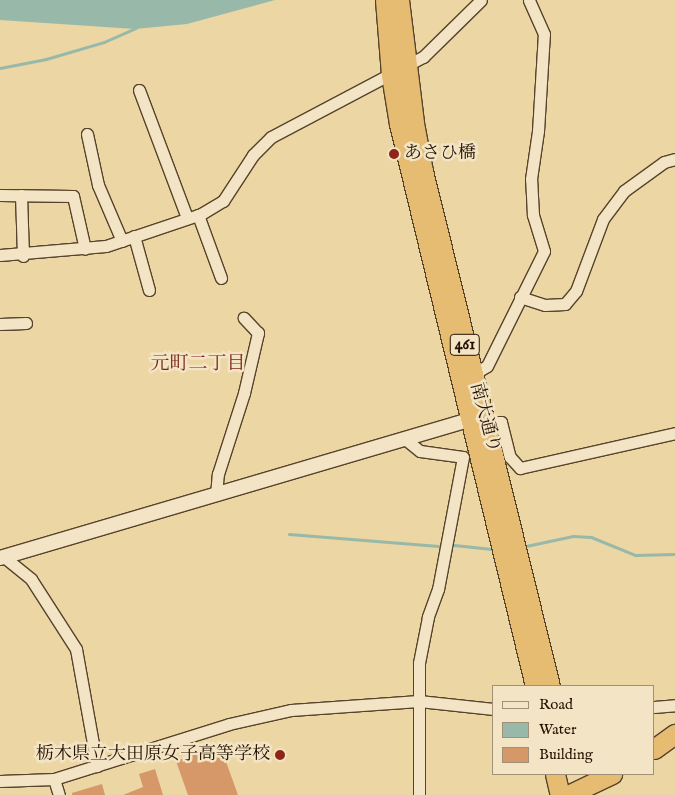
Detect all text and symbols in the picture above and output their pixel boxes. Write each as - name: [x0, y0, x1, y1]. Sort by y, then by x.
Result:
- place label: あさひ橋: [404, 143, 476, 165]
- marker: あさひ橋: [388, 148, 400, 160]
- road number: 461: [449, 332, 481, 358]
- district label: 元町二丁目: [151, 354, 245, 376]
- street label: 南大通り: [464, 380, 504, 456]
- legend: [492, 685, 655, 775]
- text: Road: [539, 695, 573, 714]
- text: Water: [539, 720, 576, 739]
- place label: 栃木県立大田原女子高等学校: [36, 744, 270, 766]
- text: Building: [539, 745, 593, 764]
- marker: 栃木県立大田原女子高等学校: [274, 749, 286, 761]

